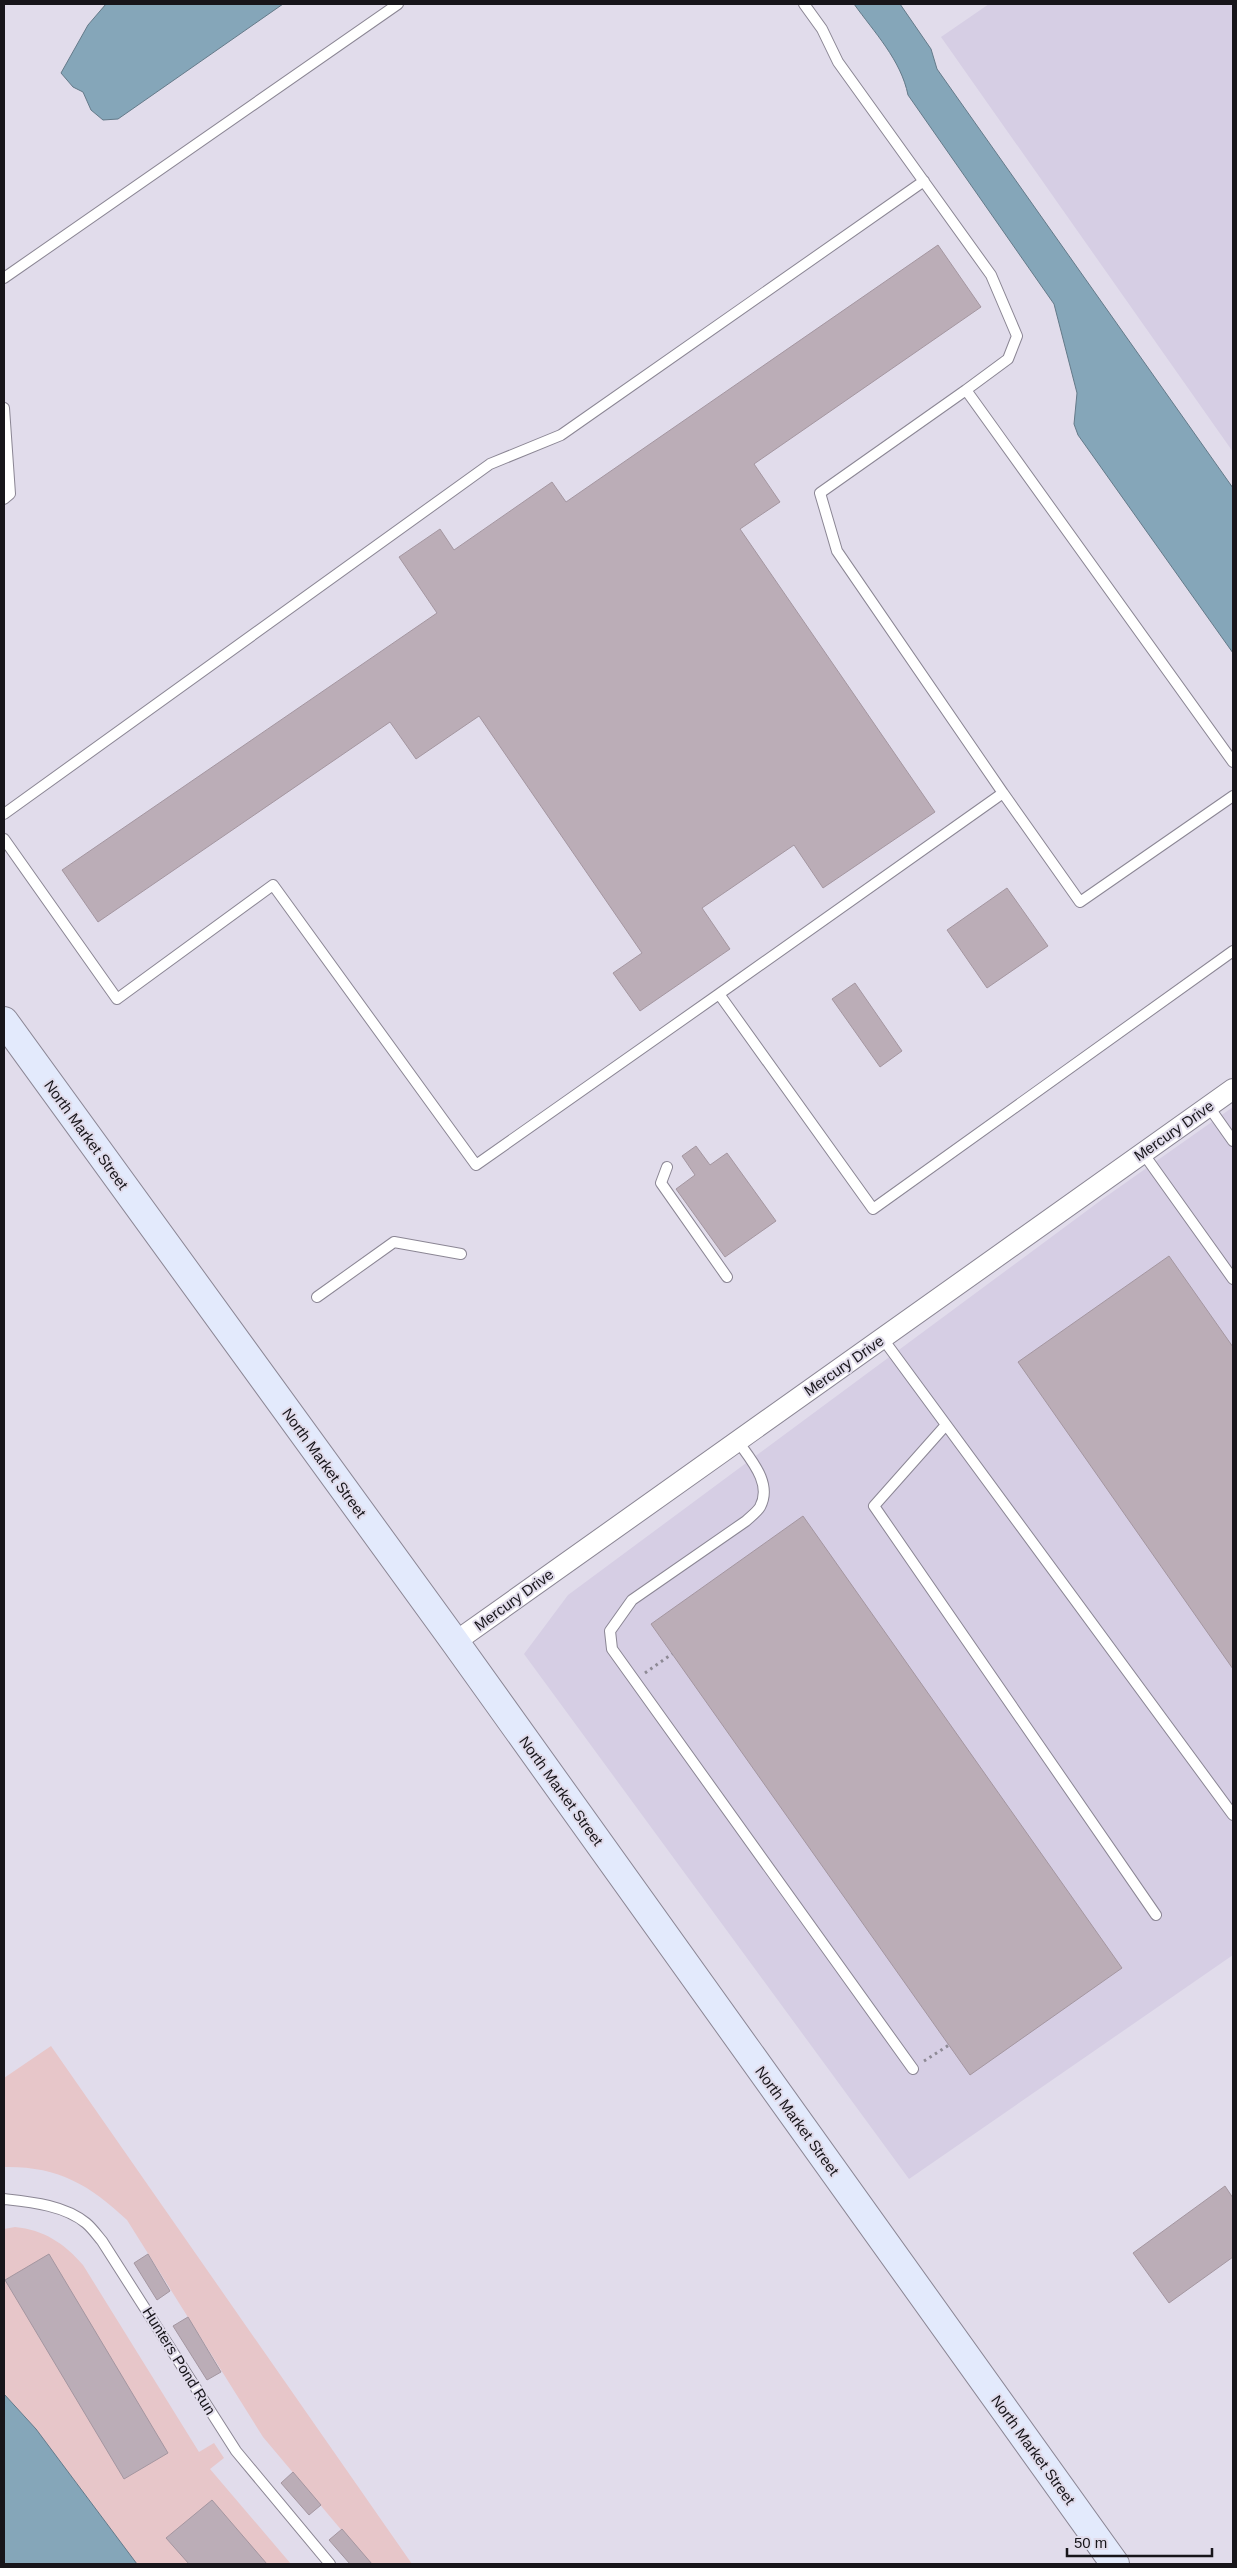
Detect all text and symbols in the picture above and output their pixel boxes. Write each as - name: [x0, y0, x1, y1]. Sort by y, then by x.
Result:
- street label: North Market Street: [41, 1077, 132, 1193]
- street label: Mercury Drive: [1131, 1097, 1217, 1164]
- street label: Mercury Drive: [801, 1332, 887, 1399]
- street label: North Market Street: [279, 1405, 370, 1521]
- street label: Mercury Drive: [471, 1565, 556, 1634]
- street label: North Market Street: [516, 1733, 607, 1849]
- street label: North Market Street: [752, 2063, 843, 2179]
- street label: Hunters Pond Run: [140, 2304, 219, 2418]
- street label: North Market Street: [988, 2392, 1079, 2508]
- scale bar: [1067, 2526, 1212, 2558]
- text: 50 m: [1074, 2534, 1107, 2551]

